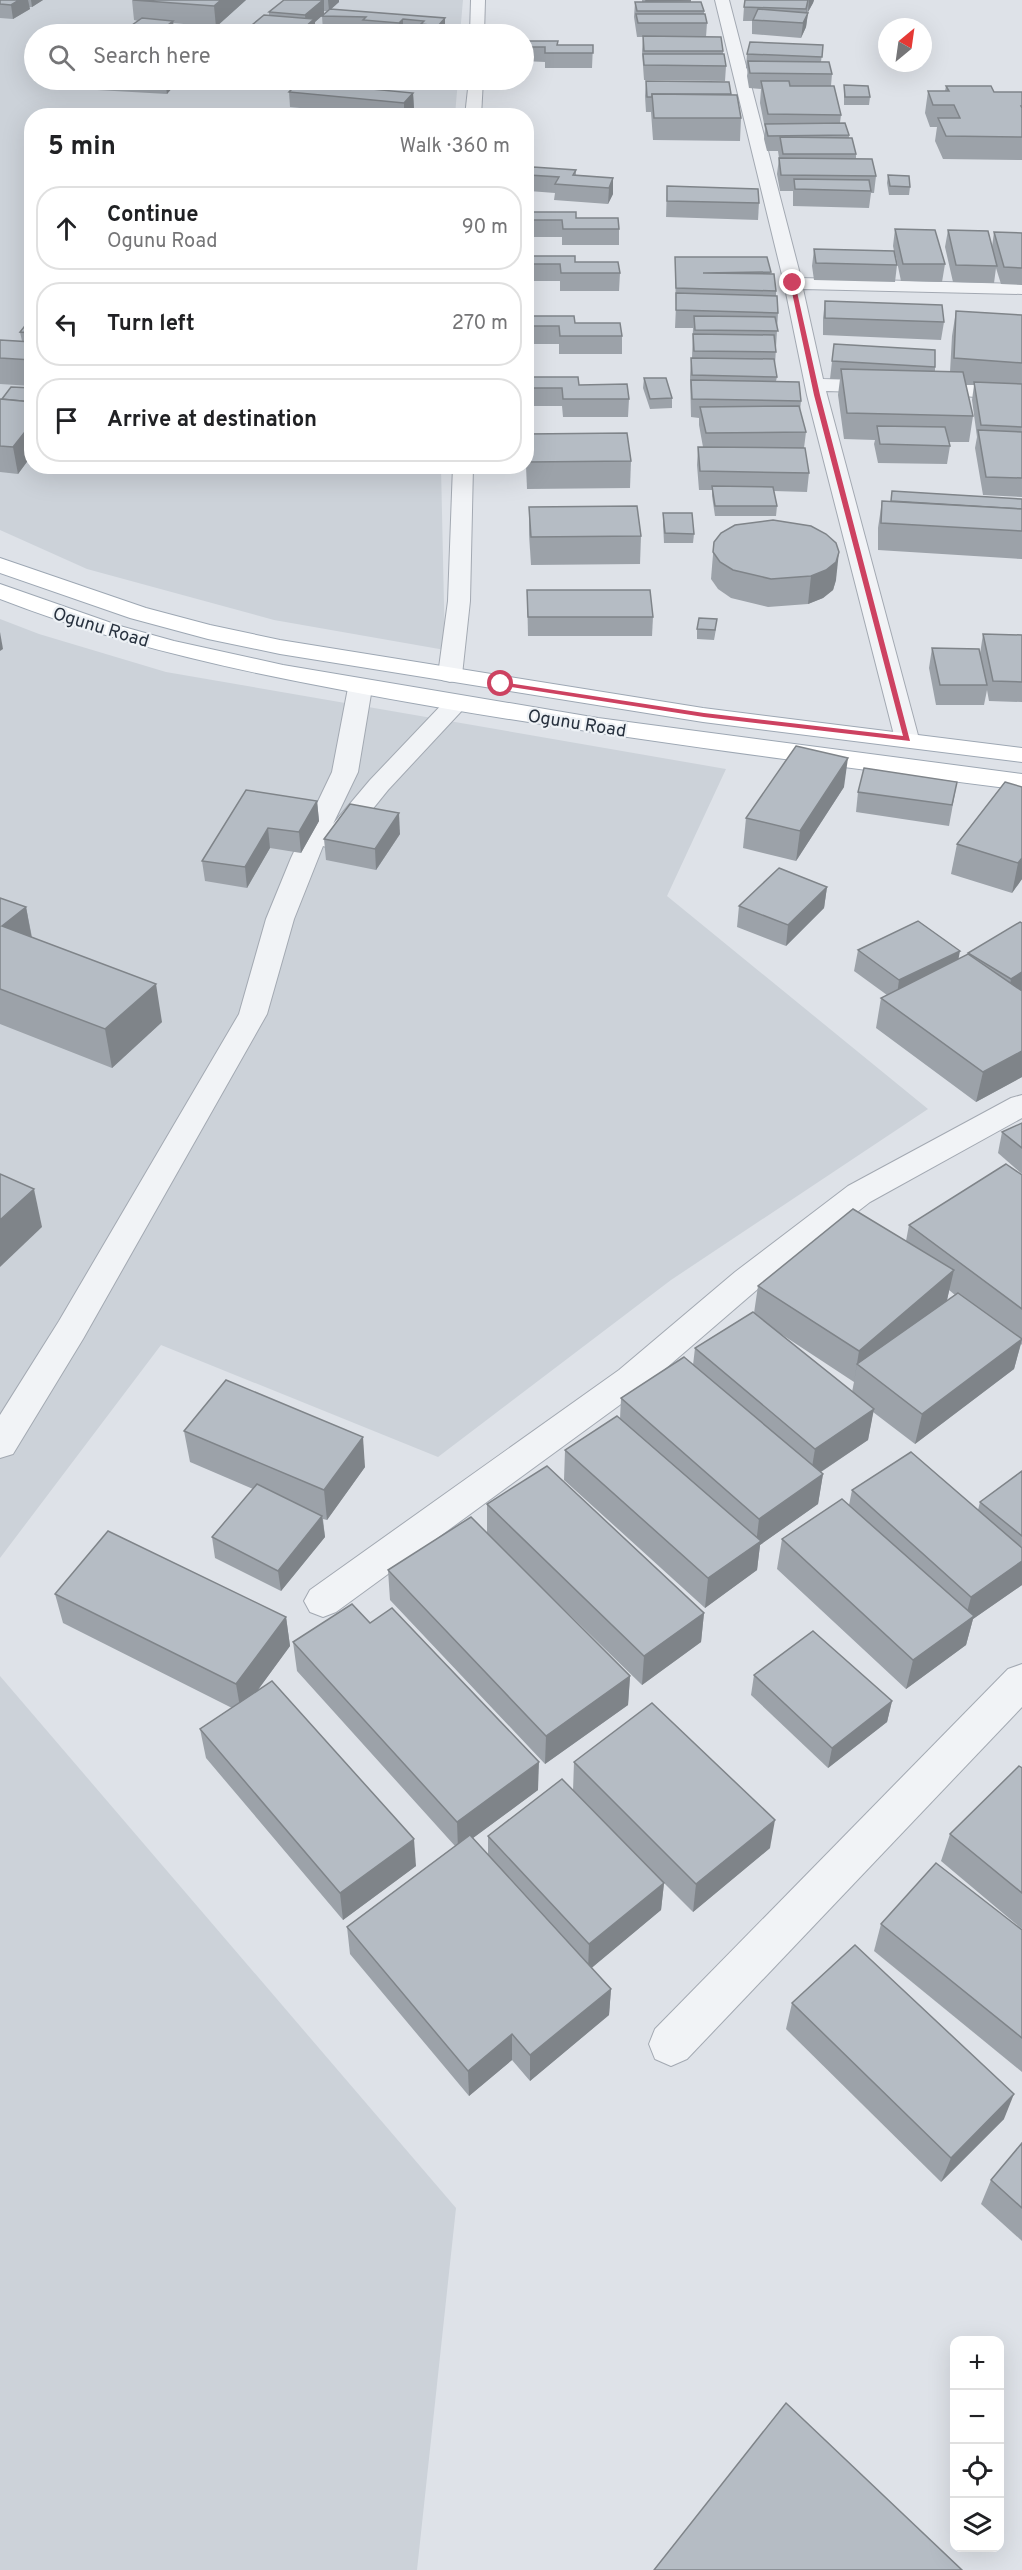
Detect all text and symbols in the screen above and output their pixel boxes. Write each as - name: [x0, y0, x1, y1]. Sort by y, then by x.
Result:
- north arrow: [878, 18, 932, 72]
- search box: [24, 24, 534, 90]
- icon: search: [45, 41, 78, 74]
- text: Search here: [93, 44, 211, 71]
- text: 5 min: [48, 131, 116, 164]
- text: Walk · 360 m: [399, 134, 510, 160]
- text: Continue: [107, 202, 198, 229]
- icon: ahead: [50, 212, 83, 245]
- text: 90 m: [462, 215, 508, 241]
- text: Ogunu Road: [107, 229, 218, 255]
- route end: [779, 269, 805, 295]
- icon: left: [50, 308, 83, 341]
- text: Turn left: [107, 311, 195, 338]
- text: 270 m: [452, 311, 508, 337]
- icon: arrive: [50, 404, 83, 437]
- text: Arrive at destination: [107, 407, 317, 434]
- street label: Ogunu Road: [50, 603, 152, 654]
- route start: [487, 670, 513, 696]
- street label: Ogunu Road: [526, 705, 628, 744]
- map controls: [950, 2336, 1004, 2552]
- button: +: [950, 2336, 1004, 2390]
- button: −: [950, 2390, 1004, 2444]
- button: locate: [950, 2444, 1004, 2498]
- button: layers: [950, 2498, 1004, 2552]

